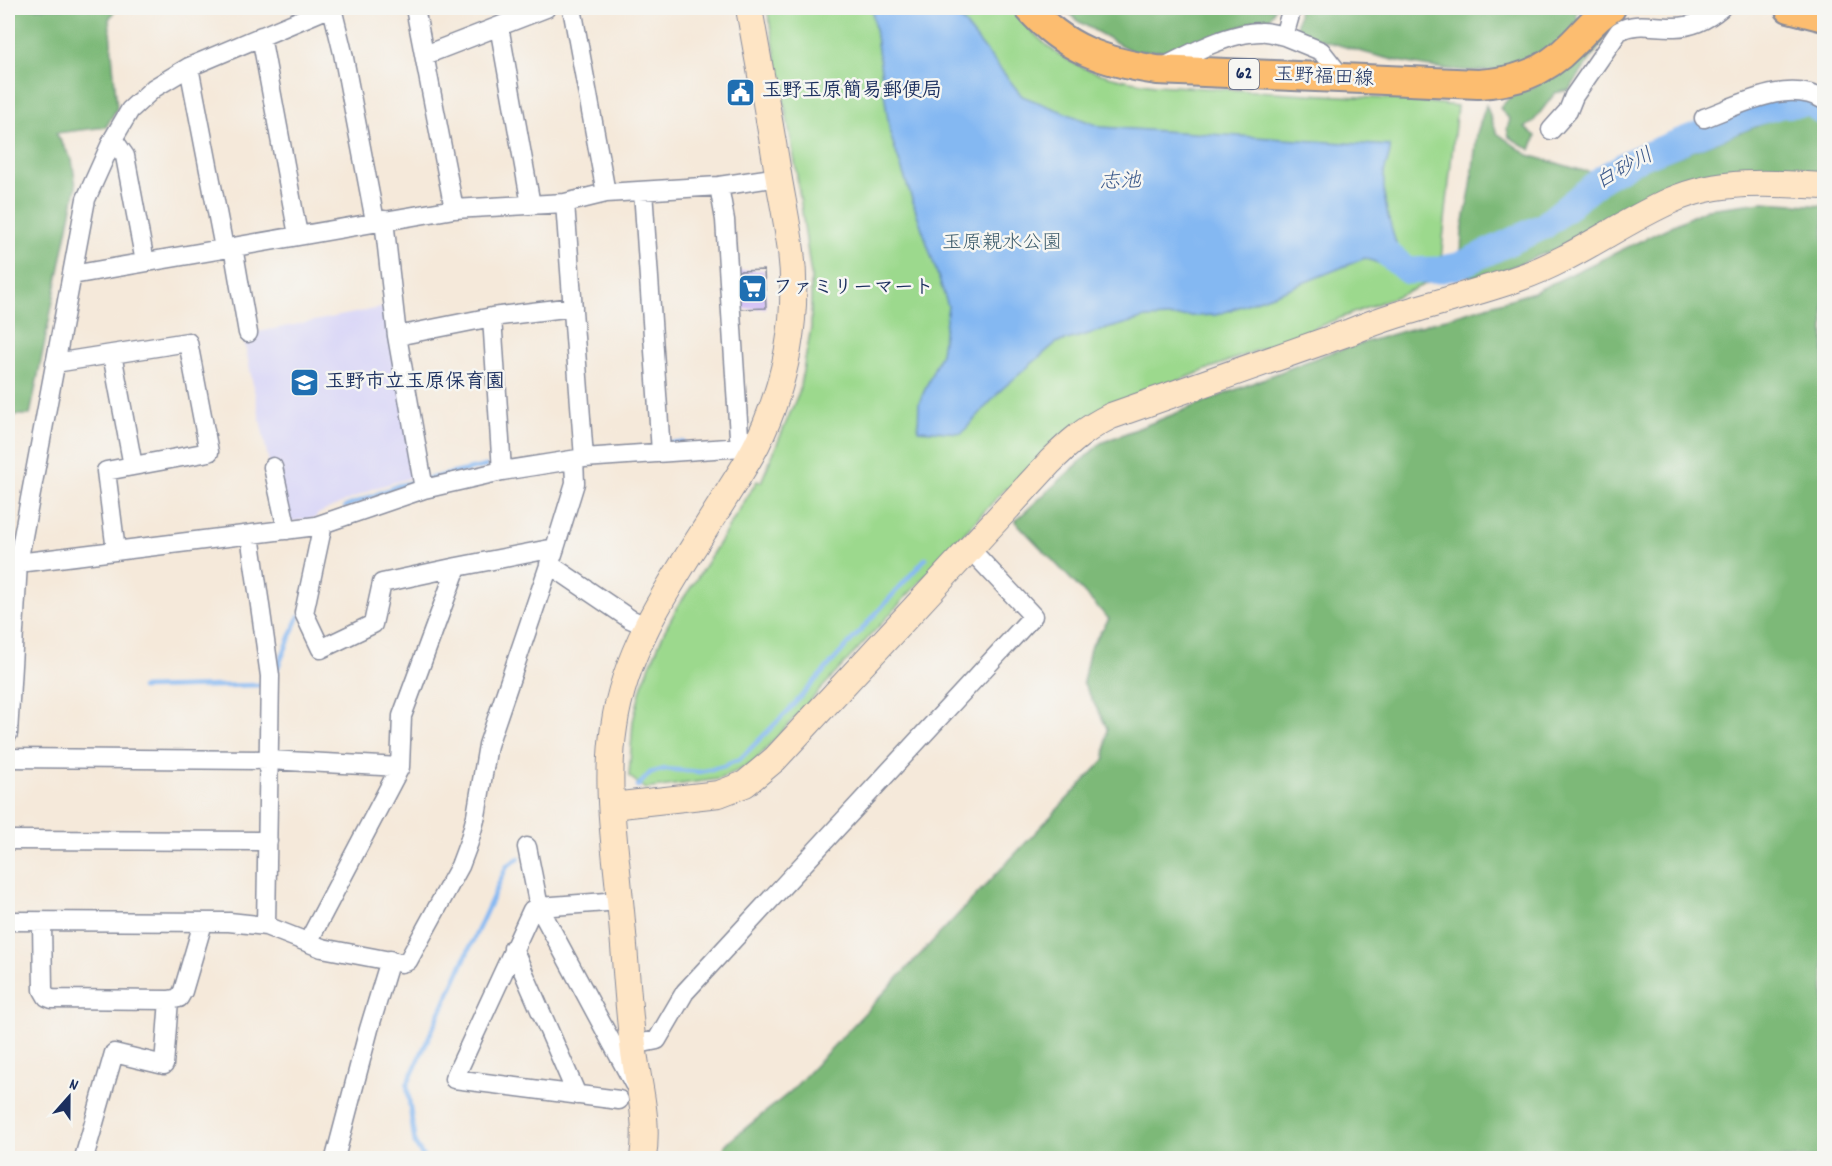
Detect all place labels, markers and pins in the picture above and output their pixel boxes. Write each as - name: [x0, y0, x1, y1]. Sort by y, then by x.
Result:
- public building icon: 玉野玉原簡易郵便局: [725, 76, 757, 108]
- place label: 玉野玉原簡易郵便局: [762, 78, 942, 106]
- supermarket icon: ファミリーマート: [736, 273, 768, 305]
- place label: ファミリーマート: [773, 275, 934, 303]
- school or university icon: 玉野市立玉原保育園: [288, 367, 320, 399]
- place label: 玉野市立玉原保育園: [325, 369, 505, 397]

